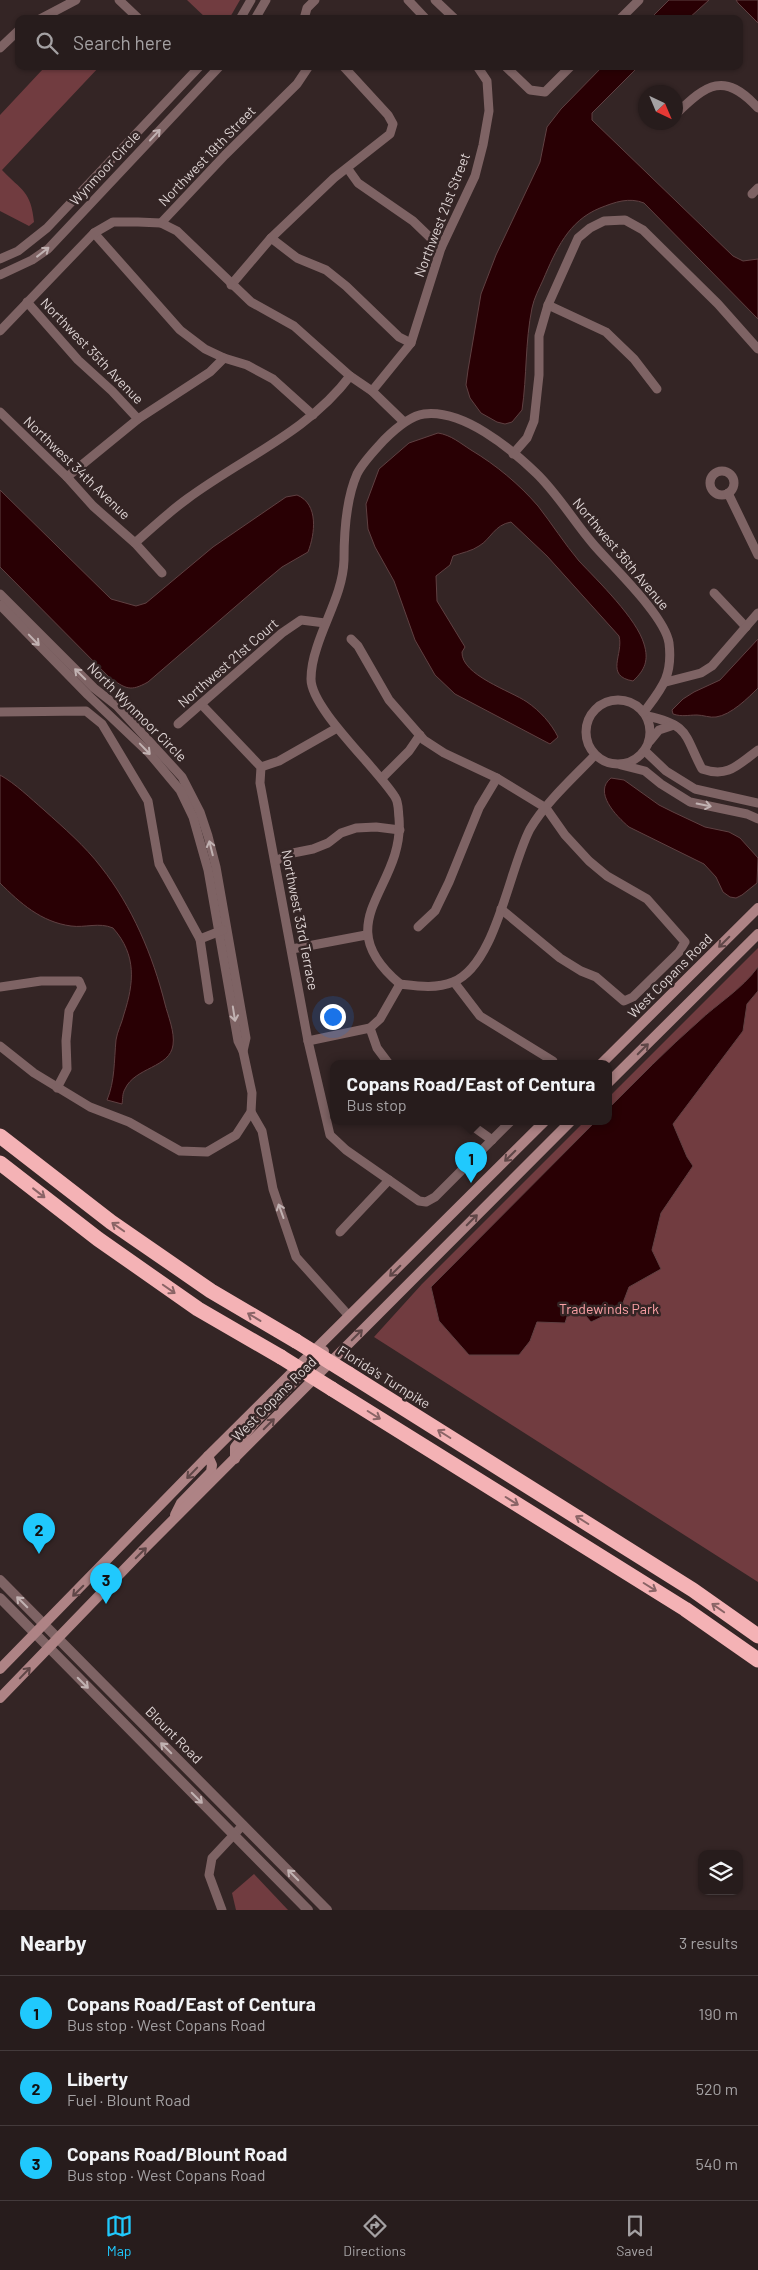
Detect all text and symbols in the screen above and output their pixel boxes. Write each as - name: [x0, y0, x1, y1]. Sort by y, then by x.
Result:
- search box: [15, 15, 743, 70]
- icon: search: [33, 29, 61, 57]
- text: Search here: [73, 31, 172, 54]
- north arrow: [638, 85, 683, 130]
- street label: Northwest 19th Street: [154, 102, 259, 209]
- street label: Wynmoor Circle: [66, 127, 144, 209]
- one-way arrow: [149, 128, 161, 141]
- street label: Northwest 21st Street: [410, 150, 473, 279]
- one-way arrow: [36, 247, 49, 258]
- street label: Northwest 35th Avenue: [37, 294, 147, 407]
- street label: Northwest 34th Avenue: [21, 412, 134, 523]
- street label: Northwest 36th Avenue: [570, 494, 673, 613]
- street label: Northwest 21st Court: [174, 614, 281, 711]
- one-way arrow: [28, 634, 40, 646]
- street label: North Wynmoor Circle: [84, 658, 191, 765]
- one-way arrow: [74, 668, 86, 680]
- one-way arrow: [139, 743, 151, 756]
- one-way arrow: [696, 801, 712, 810]
- one-way arrow: [206, 840, 215, 856]
- street label: Northwest 33rd Terrace: [278, 848, 322, 992]
- street label: West Copans Road: [624, 930, 715, 1021]
- one-way arrow: [718, 936, 730, 948]
- your location: [320, 1004, 346, 1030]
- one-way arrow: [229, 1006, 239, 1022]
- one-way arrow: [637, 1043, 649, 1055]
- popup: [330, 1060, 612, 1125]
- text: Copans Road/East of Centura: [347, 1072, 595, 1095]
- text: Bus stop: [347, 1095, 407, 1114]
- pin: 1: [455, 1142, 487, 1183]
- one-way arrow: [503, 1150, 516, 1162]
- one-way arrow: [32, 1187, 45, 1198]
- one-way arrow: [276, 1203, 285, 1219]
- one-way arrow: [466, 1214, 478, 1227]
- one-way arrow: [112, 1222, 126, 1232]
- one-way arrow: [388, 1265, 401, 1277]
- one-way arrow: [162, 1284, 176, 1294]
- park label: Tradewinds Park: [559, 1300, 659, 1317]
- one-way arrow: [247, 1311, 262, 1321]
- one-way arrow: [351, 1329, 363, 1341]
- street label: Florida's Turnpike: [335, 1341, 434, 1412]
- street label: West Copans Road: [228, 1353, 319, 1444]
- one-way arrow: [366, 1410, 380, 1420]
- one-way arrow: [263, 1418, 275, 1430]
- one-way arrow: [437, 1428, 451, 1438]
- one-way arrow: [186, 1467, 198, 1479]
- one-way arrow: [504, 1496, 518, 1506]
- pin: 2: [23, 1513, 55, 1554]
- one-way arrow: [575, 1514, 589, 1524]
- one-way arrow: [134, 1547, 147, 1559]
- pin: 3: [90, 1563, 122, 1604]
- one-way arrow: [642, 1582, 656, 1592]
- one-way arrow: [72, 1585, 84, 1597]
- one-way arrow: [16, 1596, 29, 1608]
- one-way arrow: [711, 1603, 725, 1613]
- one-way arrow: [18, 1668, 30, 1680]
- one-way arrow: [77, 1676, 89, 1689]
- street label: Blount Road: [142, 1703, 206, 1767]
- one-way arrow: [161, 1742, 173, 1754]
- one-way arrow: [191, 1792, 203, 1804]
- map controls: [698, 1850, 743, 1895]
- button: layers: [698, 1850, 743, 1895]
- one-way arrow: [287, 1869, 299, 1882]
- text: Nearby: [20, 1930, 86, 1955]
- text: 3 results: [679, 1933, 738, 1952]
- text: Copans Road/East of Centura: [67, 1992, 316, 2015]
- text: 1: [33, 2004, 39, 2023]
- text: 190 m: [699, 2004, 738, 2023]
- text: Bus stop · West Copans Road: [67, 2015, 266, 2034]
- text: Liberty: [67, 2067, 128, 2090]
- text: 2: [32, 2079, 40, 2098]
- text: 520 m: [696, 2079, 738, 2098]
- text: Fuel · Blount Road: [67, 2090, 190, 2109]
- text: Copans Road/Blount Road: [67, 2142, 287, 2165]
- text: 3: [32, 2154, 40, 2173]
- text: 540 m: [695, 2154, 738, 2173]
- text: Bus stop · West Copans Road: [67, 2165, 266, 2184]
- tab: Map: [105, 2212, 133, 2259]
- tab: Directions: [343, 2212, 406, 2259]
- tab: Saved: [616, 2212, 653, 2259]

